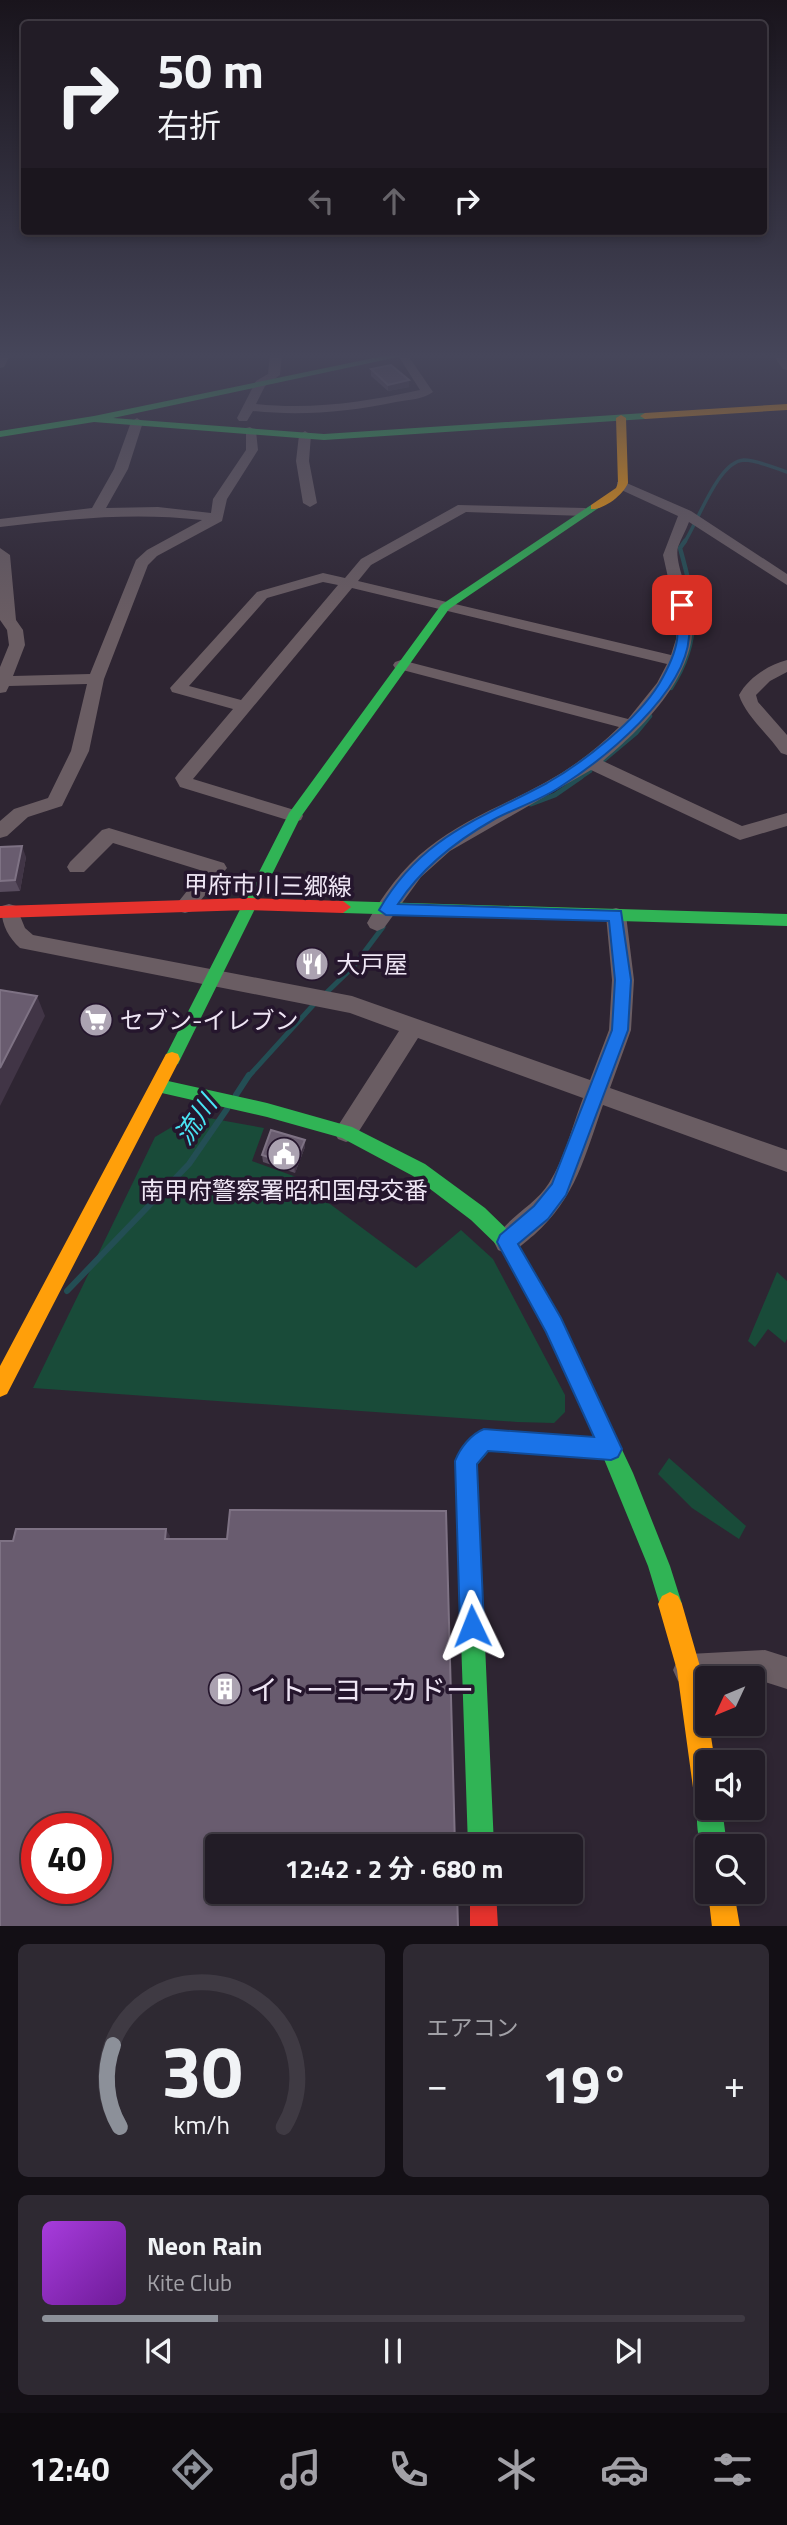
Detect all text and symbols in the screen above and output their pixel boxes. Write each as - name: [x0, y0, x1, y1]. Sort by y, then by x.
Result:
- text: 50 m: [157, 32, 264, 107]
- icon: right: [42, 49, 133, 140]
- text: 右折: [157, 101, 221, 149]
- icon: left: [302, 182, 340, 220]
- icon: ahead: [375, 182, 413, 220]
- icon: right: [448, 182, 486, 220]
- pin: [652, 575, 712, 635]
- icon: arrive: [663, 586, 701, 624]
- street label: 甲府市川三郷線: [184, 866, 352, 904]
- restaurant icon: 大戸屋: [293, 945, 331, 983]
- place label: 大戸屋: [336, 946, 408, 982]
- supermarket icon: セブン-イレブン: [77, 1001, 115, 1039]
- place label: セブン-イレブン: [120, 1002, 299, 1038]
- water label: 流川: [164, 1085, 227, 1152]
- public building icon: 南甲府警察署昭和国母交番: [265, 1135, 303, 1173]
- place label: 南甲府警察署昭和国母交番: [140, 1172, 428, 1208]
- position arrow: [435, 1589, 509, 1663]
- north arrow: [695, 1666, 765, 1736]
- map controls: [695, 1666, 765, 1904]
- place label: イトーヨーカドー: [250, 1668, 474, 1711]
- building icon: イトーヨーカドー: [206, 1670, 244, 1708]
- button: sound: [695, 1750, 765, 1820]
- speed limit sign: 40: [21, 1813, 112, 1904]
- button: search: [695, 1834, 765, 1904]
- text: 12:42 · 2 分 · 680 m: [285, 1849, 503, 1888]
- text: エアコン: [427, 2010, 519, 2045]
- text: 30: [160, 2015, 242, 2125]
- text: 19°: [542, 2044, 629, 2123]
- text: −: [427, 2055, 448, 2113]
- text: +: [724, 2055, 745, 2113]
- text: km/h: [173, 2105, 230, 2143]
- text: Neon Rain: [147, 2226, 262, 2265]
- text: Kite Club: [147, 2265, 232, 2300]
- icon: previous: [140, 2332, 178, 2370]
- icon: pause: [374, 2332, 412, 2370]
- icon: next: [609, 2332, 647, 2370]
- text: 12:40: [30, 2445, 109, 2493]
- icon: directions: [168, 2445, 217, 2494]
- icon: music: [276, 2445, 325, 2494]
- icon: phone: [384, 2445, 433, 2494]
- icon: climate: [492, 2445, 541, 2494]
- icon: car: [600, 2445, 649, 2494]
- icon: filters: [708, 2445, 757, 2494]

